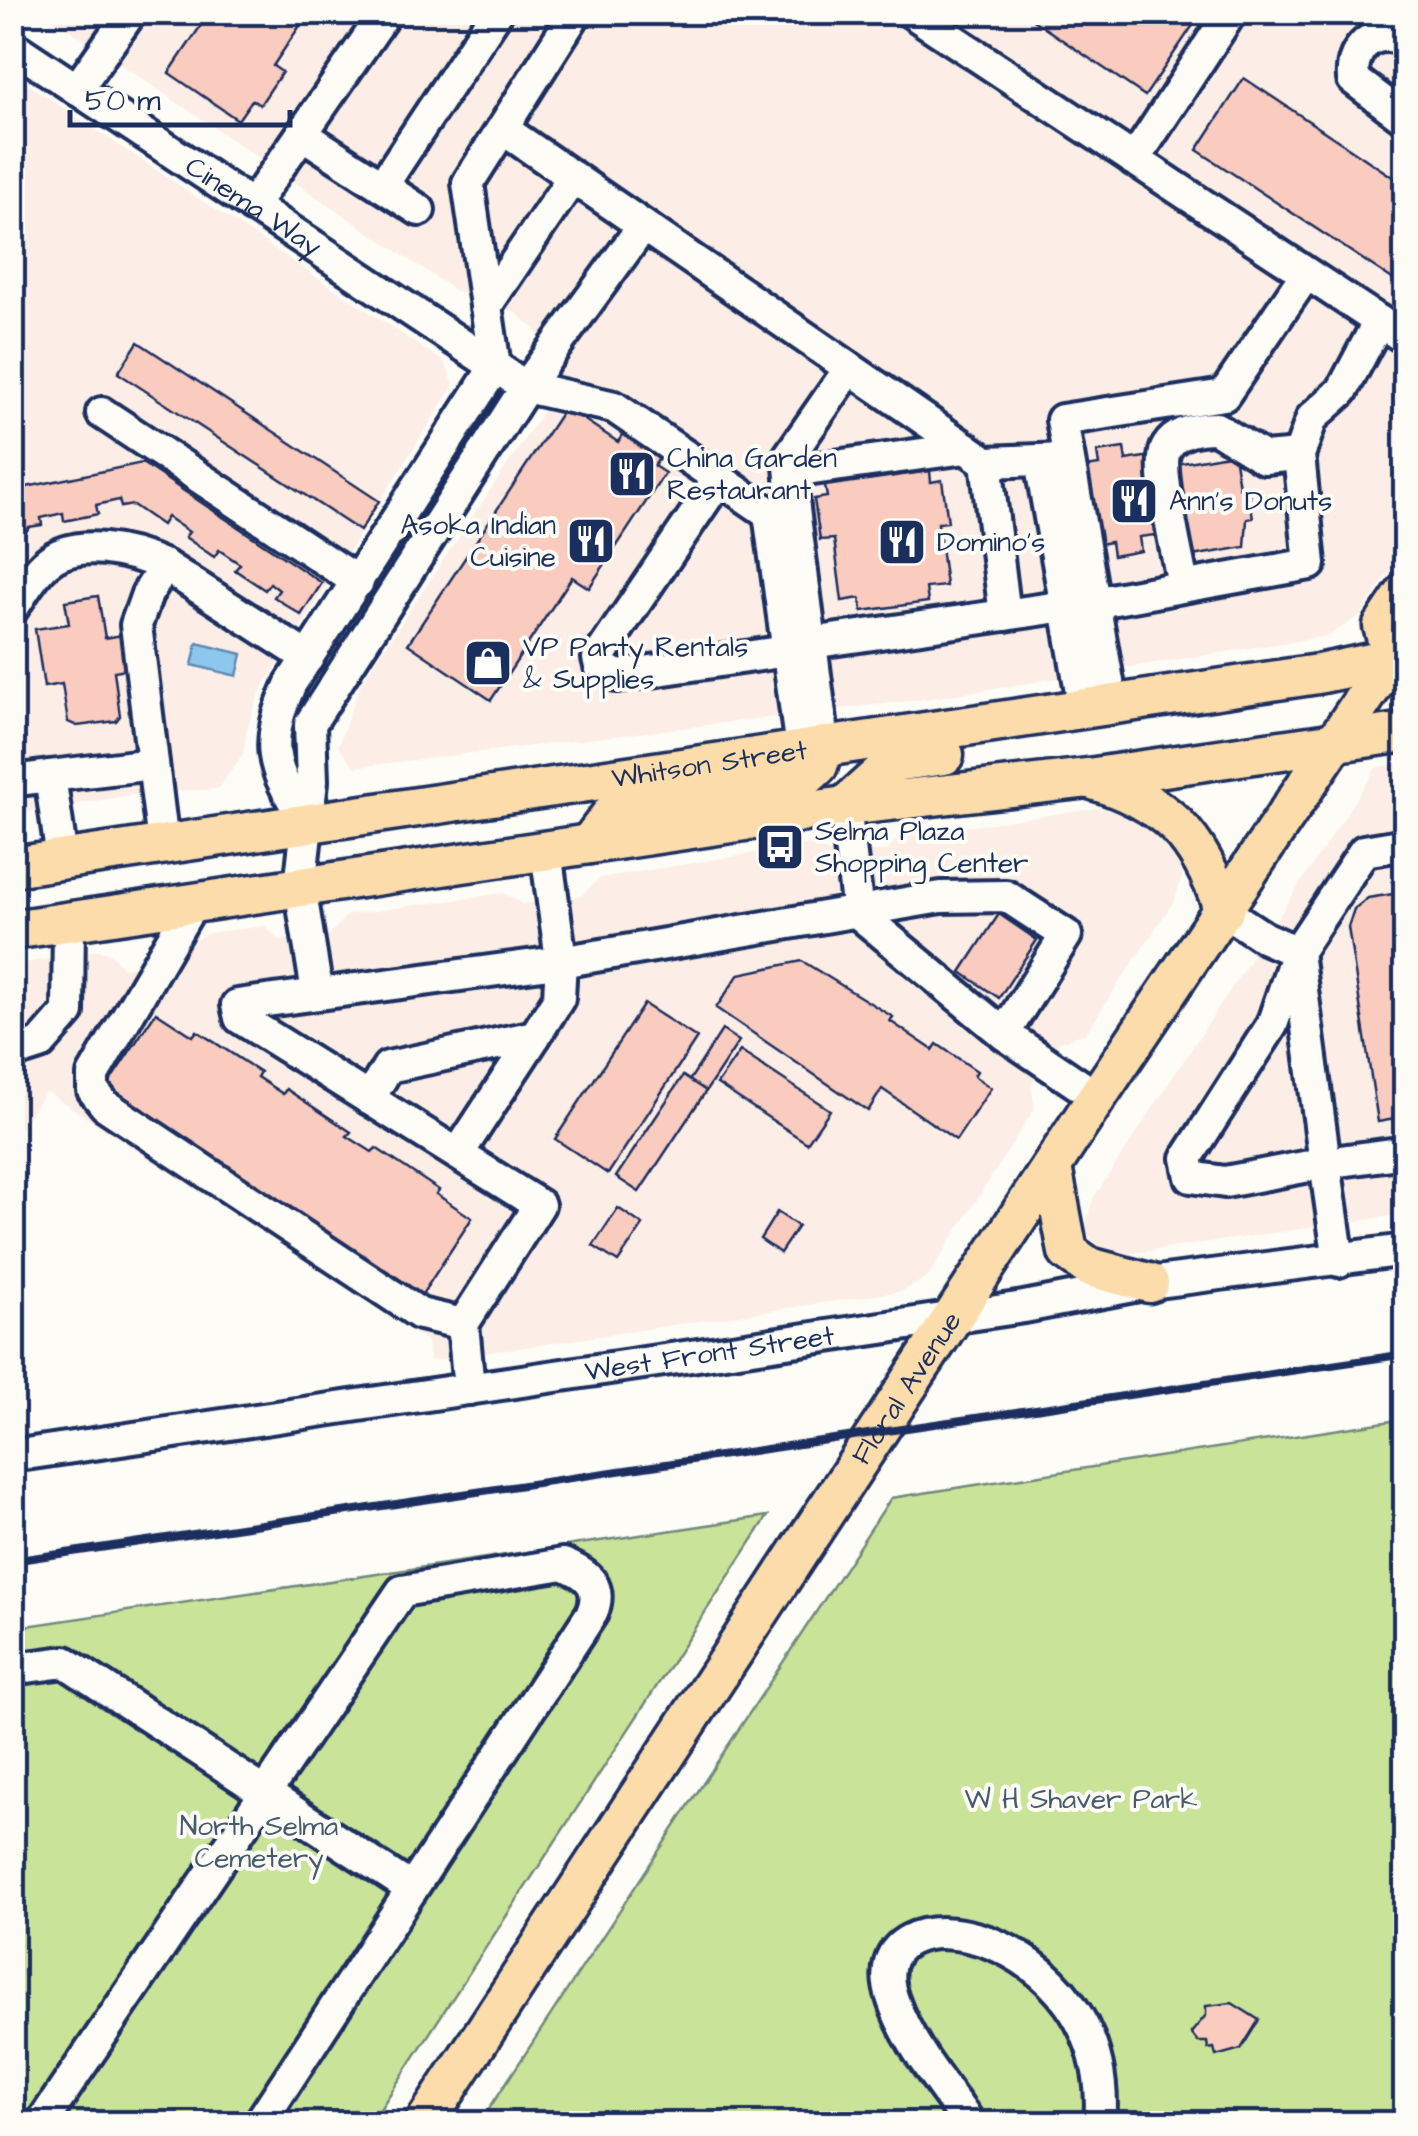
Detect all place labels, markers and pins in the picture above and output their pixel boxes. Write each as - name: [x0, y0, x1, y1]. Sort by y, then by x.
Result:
- place label: China Garden Restaurant: [667, 439, 837, 510]
- restaurant icon: China Garden Restaurant: [606, 448, 658, 500]
- restaurant icon: Ann's Donuts: [1108, 475, 1160, 527]
- place label: Ann's Donuts: [1169, 482, 1332, 521]
- place label: Asoka Indian Cuisine: [401, 506, 556, 577]
- restaurant icon: Asoka Indian Cuisine: [565, 515, 617, 567]
- restaurant icon: Domino's: [876, 516, 928, 568]
- place label: Domino's: [937, 523, 1045, 562]
- place label: VP Party Rentals & Supplies: [523, 628, 748, 699]
- shop icon: VP Party Rentals & Supplies: [462, 637, 514, 689]
- place label: Selma Plaza Shopping Center: [815, 812, 1029, 884]
- bus stop icon: Selma Plaza Shopping Center: [754, 821, 806, 873]

